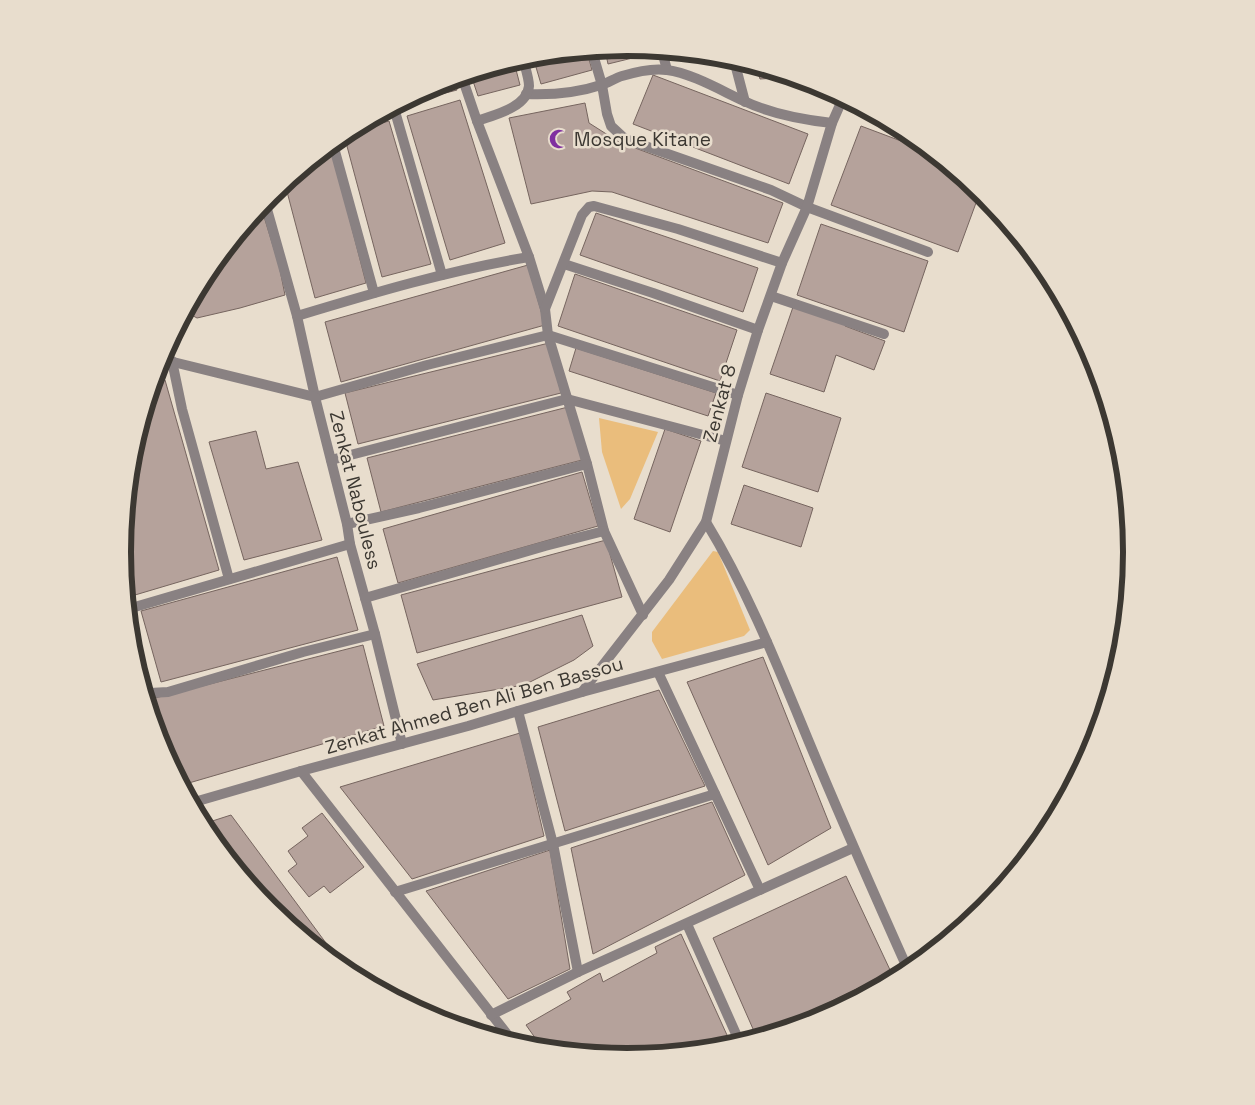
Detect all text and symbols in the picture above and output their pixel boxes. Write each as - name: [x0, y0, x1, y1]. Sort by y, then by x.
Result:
- place label: Mosque Kitane: [574, 127, 711, 152]
- mosque icon: Mosque Kitane: [548, 128, 570, 150]
- street label: Zenkat 8: [697, 362, 742, 445]
- street label: Zenkat Nabouless: [324, 408, 387, 572]
- street label: Zenkat Ahmed Ben Ali Ben Bassou: [322, 651, 626, 760]

